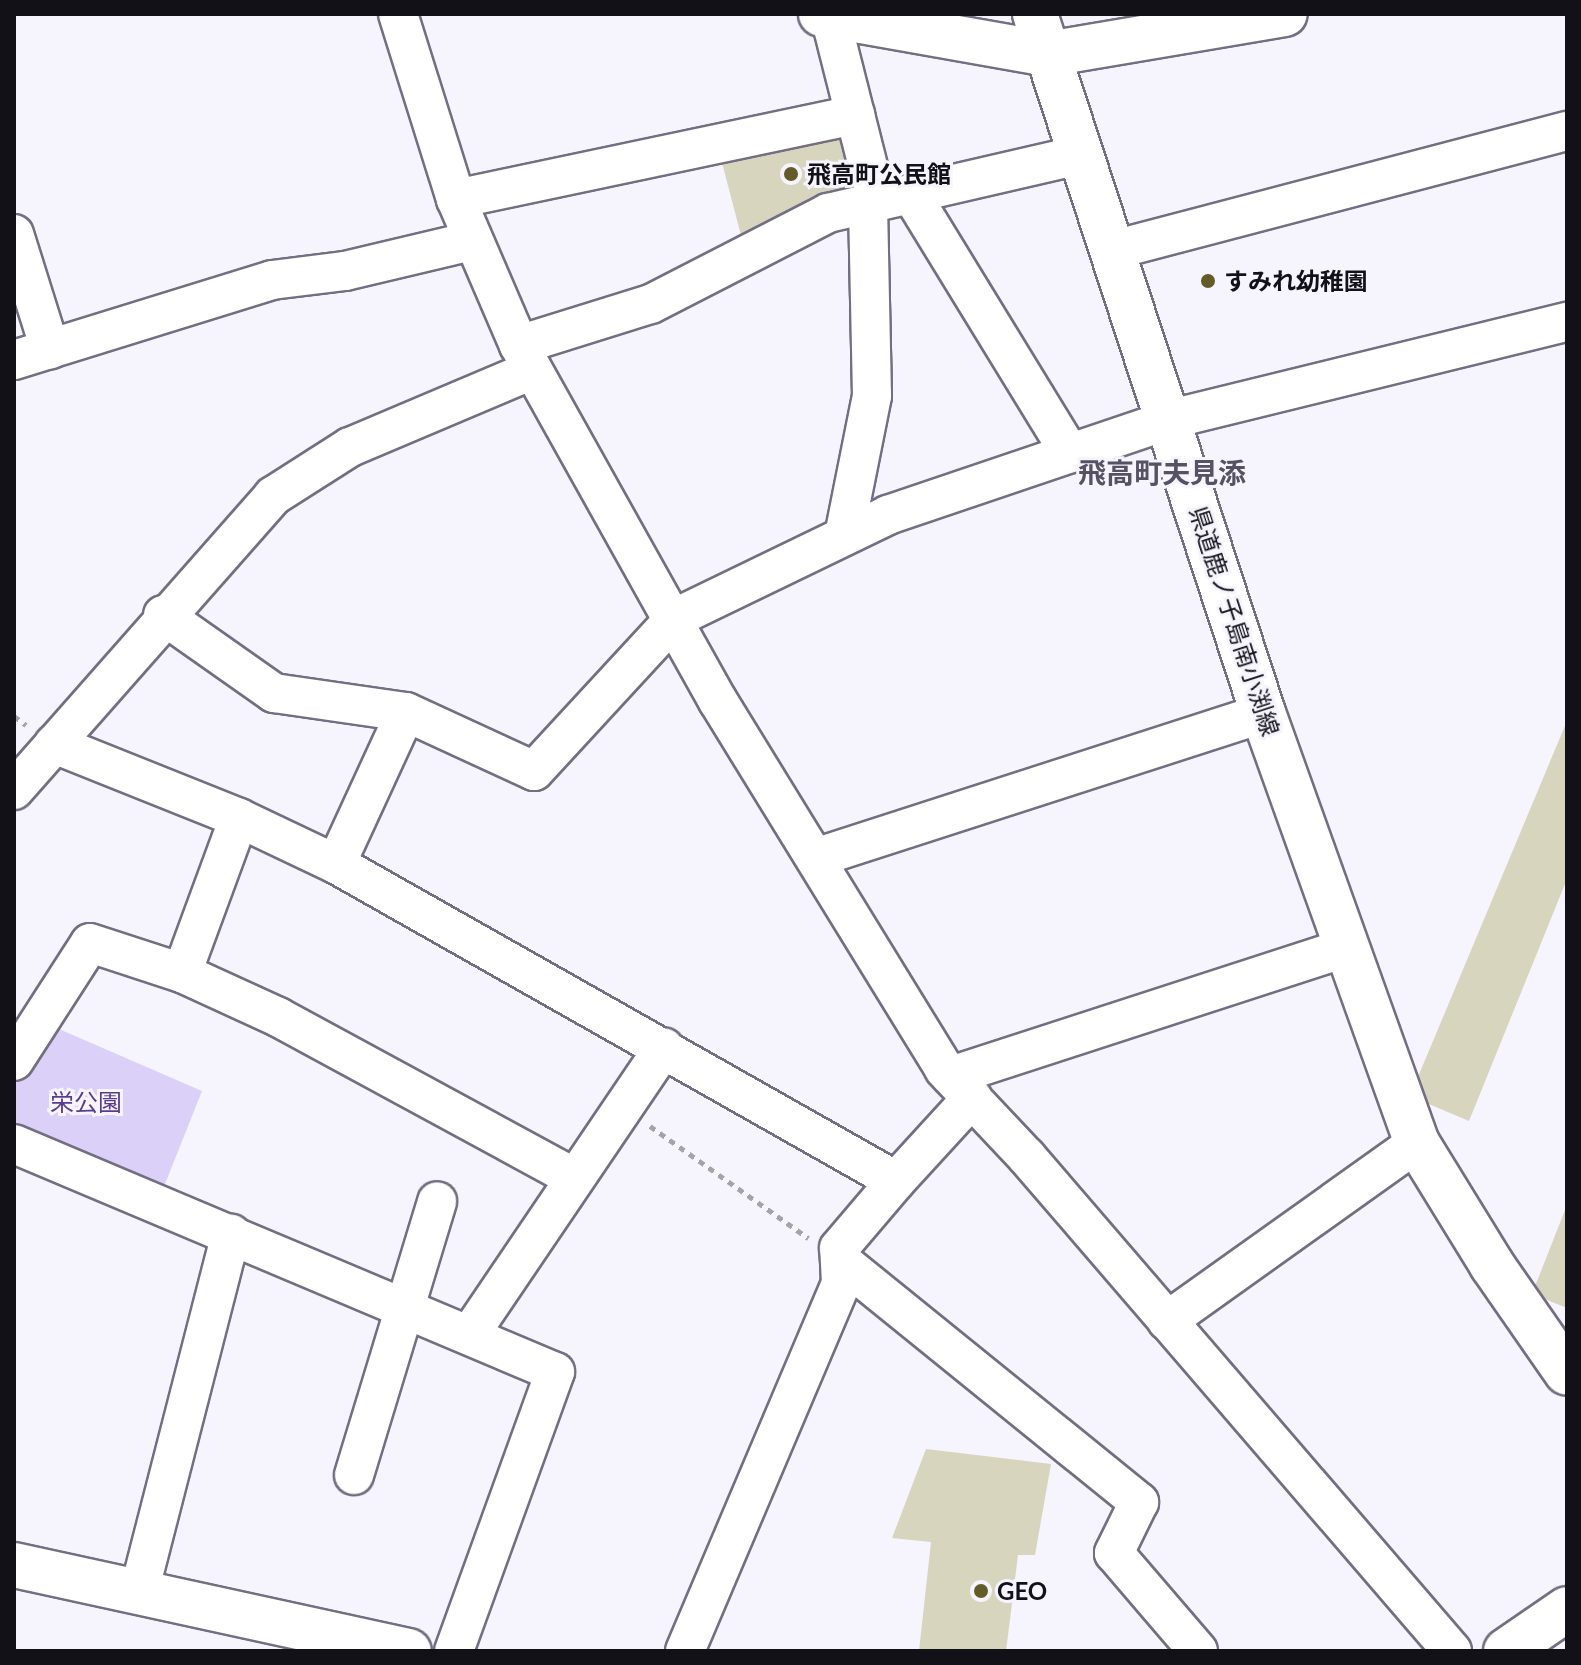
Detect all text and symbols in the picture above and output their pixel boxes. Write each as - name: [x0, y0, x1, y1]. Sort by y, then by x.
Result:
- place label: 飛高町公民館: [807, 160, 951, 188]
- marker: 飛高町公民館: [782, 165, 800, 183]
- place label: すみれ幼稚園: [1224, 267, 1368, 295]
- marker: すみれ幼稚園: [1199, 272, 1217, 290]
- district label: 飛高町夫見添: [1078, 455, 1246, 489]
- street label: 県道鹿ノ子島南小渕線: [1184, 502, 1286, 740]
- park label: 栄公園: [50, 1088, 122, 1116]
- place label: GEO: [997, 1577, 1047, 1605]
- marker: GEO: [972, 1582, 990, 1600]

